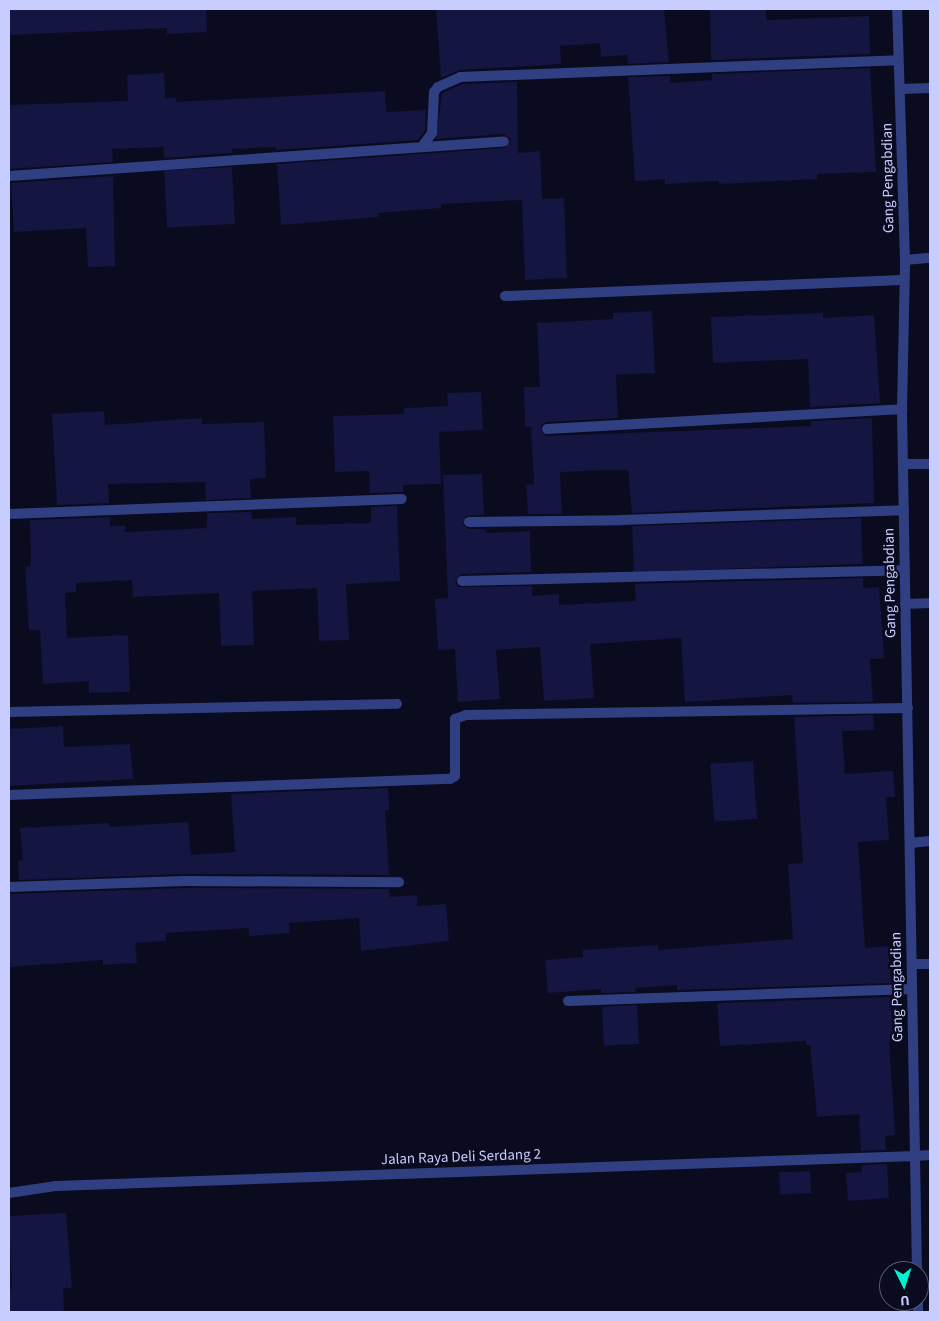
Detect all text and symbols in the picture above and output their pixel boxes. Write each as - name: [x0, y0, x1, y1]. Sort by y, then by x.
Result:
- street label: Gang Pengabdian: [878, 123, 898, 233]
- street label: Gang Pengabdian: [880, 528, 900, 638]
- street label: Gang Pengabdian: [887, 932, 907, 1042]
- street label: Jalan Raya Deli Serdang 2: [381, 1145, 541, 1169]
- north arrow: [879, 1261, 929, 1311]
- text: U: [900, 1290, 910, 1310]

